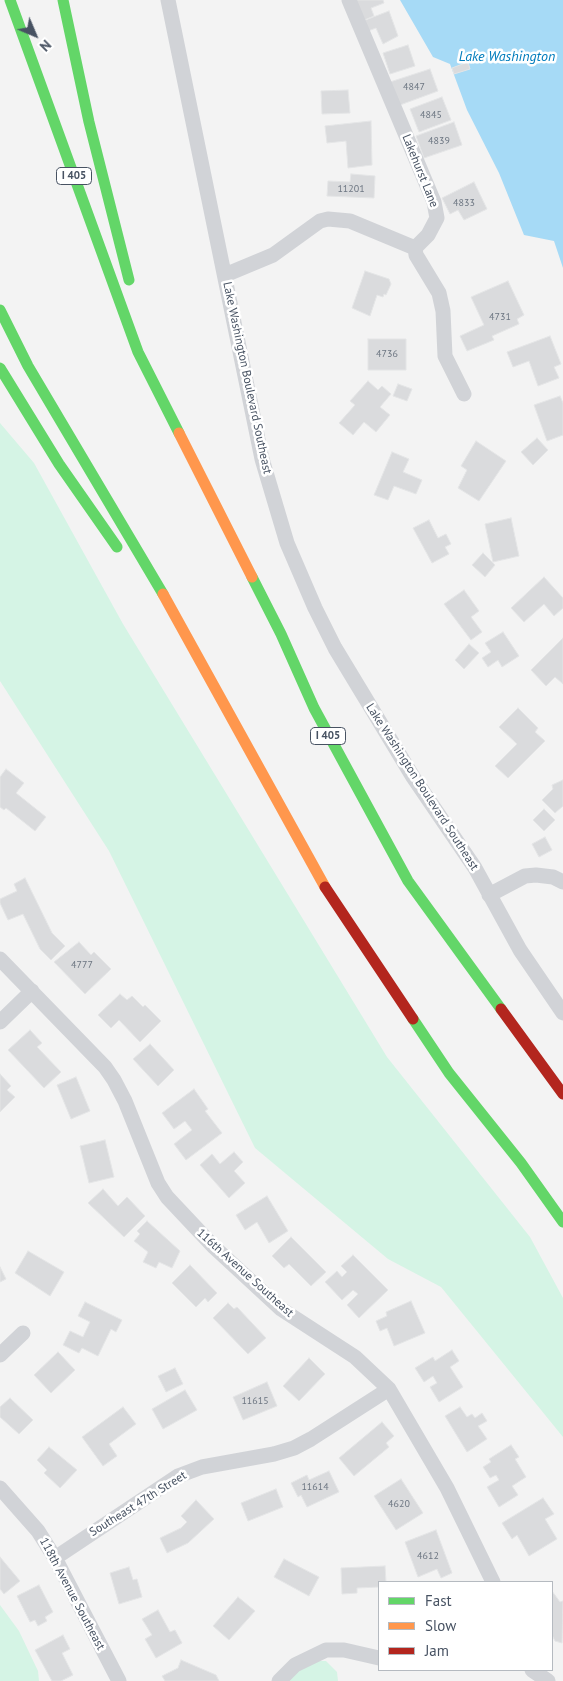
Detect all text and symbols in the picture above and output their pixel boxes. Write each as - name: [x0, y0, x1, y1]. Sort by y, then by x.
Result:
- north arrow: [10, 10, 60, 60]
- text: N: [36, 36, 55, 55]
- water label: Lake Washington: [459, 49, 555, 65]
- house number: 4847: [403, 81, 425, 93]
- house number: 4845: [420, 109, 442, 121]
- street label: Lakehurst Lane: [399, 132, 441, 210]
- house number: 4839: [428, 135, 450, 147]
- road number: I 405: [56, 168, 92, 185]
- house number: 11201: [337, 183, 365, 195]
- house number: 4833: [453, 197, 475, 209]
- street label: Lake Washington Boulevard Southeast: [220, 281, 274, 475]
- house number: 4731: [489, 311, 511, 323]
- house number: 4736: [376, 348, 398, 360]
- street label: Lake Washington Boulevard Southeast: [363, 701, 481, 873]
- road number: I 405: [310, 728, 346, 744]
- house number: 4777: [71, 959, 93, 971]
- street label: 116th Avenue Southeast: [194, 1226, 296, 1320]
- house number: 11615: [241, 1395, 269, 1407]
- street label: Southeast 47th Street: [87, 1468, 189, 1540]
- house number: 11614: [301, 1481, 329, 1493]
- house number: 4620: [388, 1498, 410, 1510]
- street label: 118th Avenue Southeast: [36, 1535, 108, 1653]
- house number: 4612: [417, 1550, 439, 1562]
- legend: [378, 1581, 553, 1671]
- text: Fast: [425, 1591, 452, 1610]
- text: Slow: [425, 1616, 456, 1635]
- text: Jam: [425, 1641, 449, 1660]

